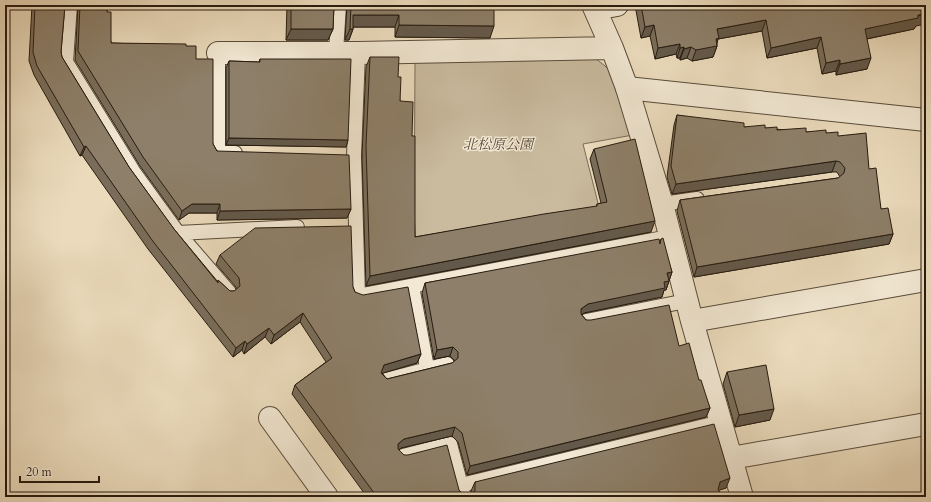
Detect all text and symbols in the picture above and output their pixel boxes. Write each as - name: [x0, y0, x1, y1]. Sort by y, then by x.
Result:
- park label: 北松原公園: [463, 135, 535, 154]
- scale bar: [20, 458, 99, 484]
- text: 20 m: [26, 464, 53, 480]

